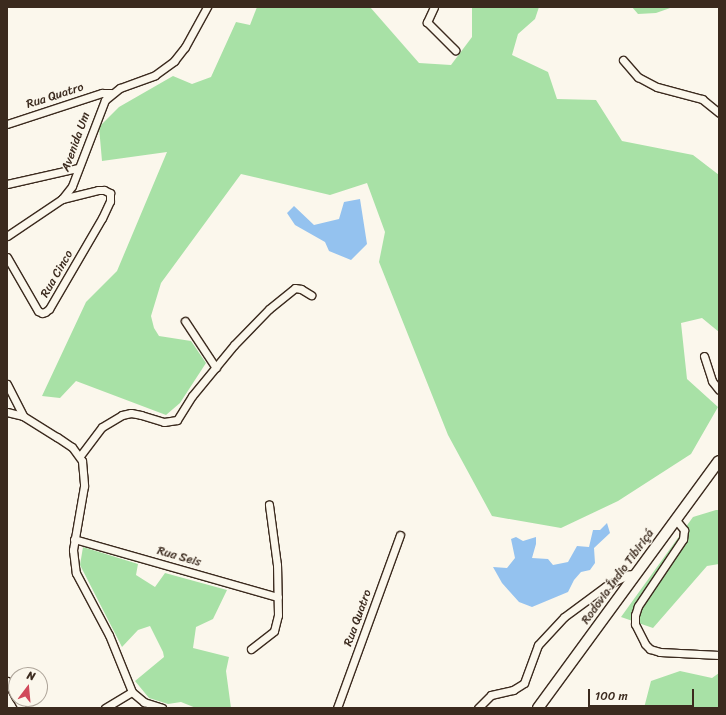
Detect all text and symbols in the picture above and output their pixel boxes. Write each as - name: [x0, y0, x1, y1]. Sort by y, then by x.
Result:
- street label: Rua Quatro: [25, 80, 85, 112]
- street label: Avenida Um: [59, 110, 93, 174]
- street label: Rua Cinco: [38, 248, 76, 300]
- street label: Rodovia Índio Tibiriçá: [579, 527, 657, 627]
- street label: Rua Seis: [155, 544, 203, 570]
- street label: Rua Quatro: [341, 588, 375, 648]
- text: N: [25, 666, 37, 686]
- north arrow: [8, 667, 48, 707]
- scale bar: [590, 681, 696, 707]
- text: 100 m: [595, 685, 628, 707]

